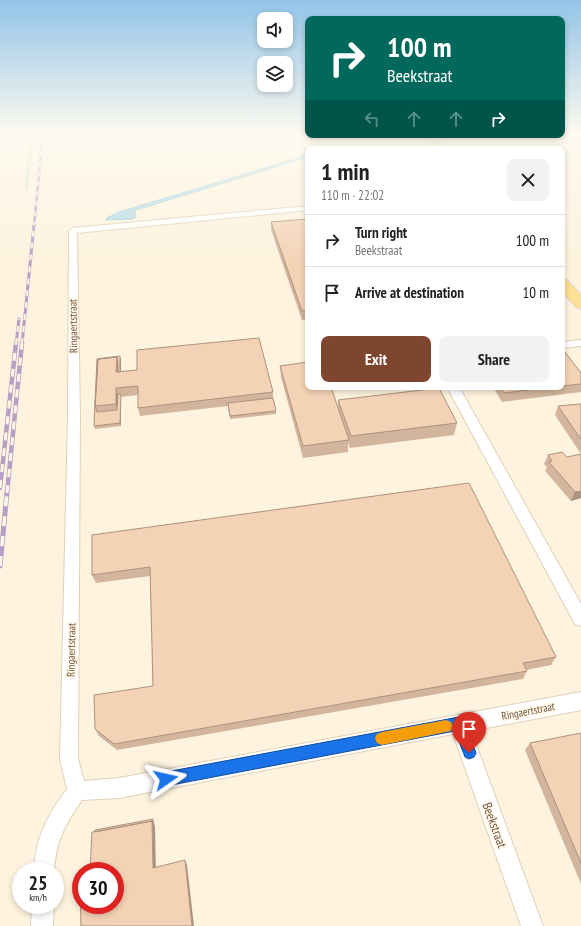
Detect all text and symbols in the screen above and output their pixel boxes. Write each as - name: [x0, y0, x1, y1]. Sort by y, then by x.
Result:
- map controls: [257, 12, 293, 92]
- button: sound: [257, 12, 293, 48]
- text: 100 m: [387, 28, 451, 65]
- icon: right: [321, 32, 373, 84]
- button: layers: [257, 56, 293, 92]
- text: Beekstraat: [387, 64, 453, 87]
- icon: left: [361, 108, 383, 130]
- icon: ahead: [403, 108, 425, 130]
- icon: ahead: [445, 108, 467, 130]
- icon: right: [487, 108, 509, 130]
- text: 1 min: [321, 156, 369, 187]
- button: close: [507, 159, 549, 201]
- text: 110 m · 22:02: [321, 187, 384, 204]
- text: Turn right: [355, 223, 407, 242]
- icon: right: [321, 230, 343, 252]
- text: 100 m: [516, 231, 549, 250]
- text: Beekstraat: [355, 242, 402, 259]
- icon: arrive: [321, 282, 343, 304]
- text: Arrive at destination: [355, 283, 464, 302]
- text: 10 m: [523, 283, 549, 302]
- street label: Ringaertstraat: [66, 299, 80, 353]
- button: Exit: [321, 336, 431, 382]
- button: Share: [439, 336, 549, 382]
- street label: Ringaertstraat: [64, 623, 78, 677]
- street label: Ringaertstraat: [500, 699, 556, 723]
- pin: [452, 712, 486, 753]
- icon: arrive: [458, 718, 480, 740]
- position arrow: [145, 758, 187, 800]
- street label: Beekstraat: [478, 800, 511, 851]
- speed limit sign: 30: [72, 862, 124, 914]
- text: 25: [28, 870, 48, 896]
- text: km/h: [29, 891, 47, 904]

